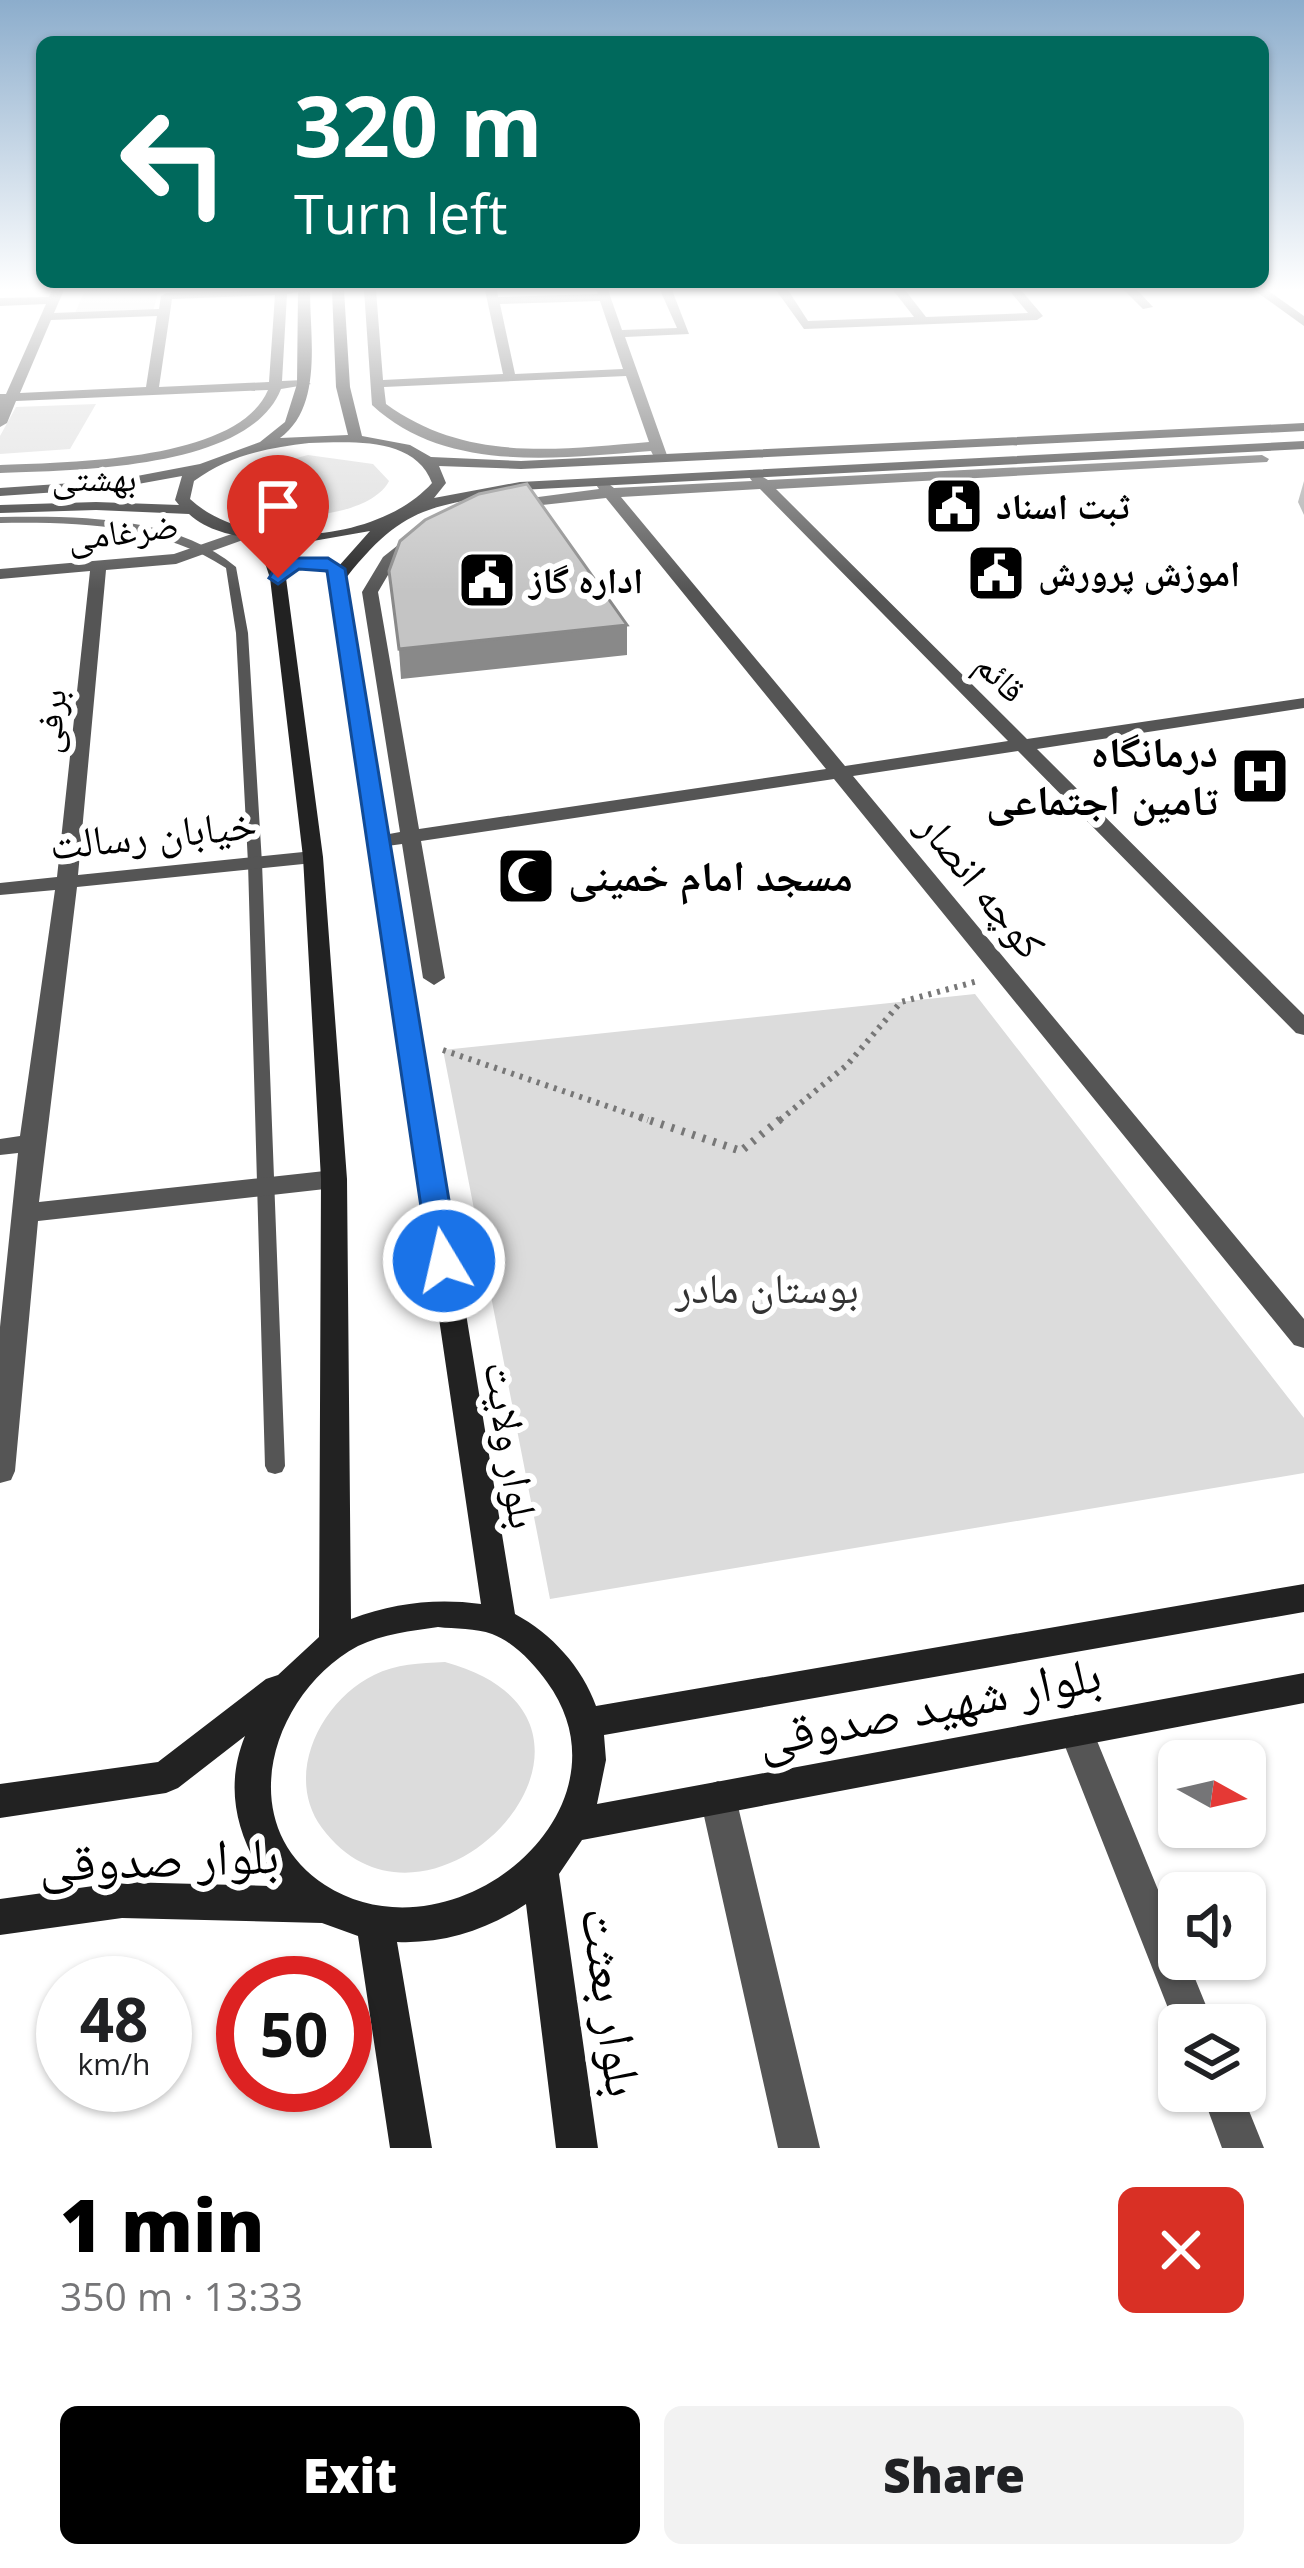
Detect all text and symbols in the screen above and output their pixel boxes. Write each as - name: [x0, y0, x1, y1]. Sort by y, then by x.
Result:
- text: 320 m: [294, 67, 542, 182]
- icon: left: [96, 84, 252, 240]
- text: Turn left: [294, 176, 507, 250]
- street label: بهشتی: [51, 453, 137, 502]
- pin: [227, 455, 329, 578]
- icon: arrive: [245, 473, 311, 539]
- public building icon: ثبت اسناد: [923, 475, 985, 537]
- place label: ثبت اسناد: [996, 481, 1130, 530]
- street label: ضرغامی: [65, 499, 181, 562]
- public building icon: اموزش پرورش: [965, 542, 1027, 604]
- place label: اموزش پرورش: [1038, 548, 1240, 597]
- public building icon: اداره گاز: [456, 549, 518, 611]
- place label: اداره گاز: [527, 555, 643, 604]
- street label: قائم: [965, 641, 1037, 713]
- street label: برفی: [22, 686, 77, 755]
- place label: درمانگاه تامین اجتماعی: [986, 722, 1219, 827]
- hospital icon: درمانگاه تامین اجتماعی: [1229, 745, 1291, 807]
- street label: خیابان رسالت: [47, 793, 259, 872]
- street label: کوچه انصار: [905, 797, 1060, 970]
- mosque icon: مسجد امام خمینی: [495, 845, 557, 907]
- place label: مسجد امام خمینی: [568, 846, 853, 905]
- position arrow: [381, 1198, 507, 1324]
- park label: بوستان مادر: [674, 1258, 859, 1315]
- street label: بلوار ولایت: [472, 1357, 555, 1533]
- street label: بلوار شهید صدوقی: [751, 1636, 1107, 1772]
- north arrow: [1158, 1740, 1266, 1848]
- map controls: [1158, 1740, 1266, 2112]
- street label: بلوار صدوقی: [38, 1818, 280, 1896]
- button: sound: [1158, 1872, 1266, 1980]
- street label: بلوار بعثت: [566, 1902, 662, 2101]
- speed limit sign: 50: [216, 1956, 372, 2112]
- text: 48: [80, 1978, 148, 2060]
- button: layers: [1158, 2004, 1266, 2112]
- text: km/h: [78, 2043, 150, 2084]
- text: 1 min: [60, 2175, 265, 2273]
- button: close: [1118, 2187, 1244, 2313]
- text: 350 m · 13:33: [60, 2269, 303, 2322]
- button: Exit: [60, 2406, 640, 2544]
- button: Share: [664, 2406, 1244, 2544]

